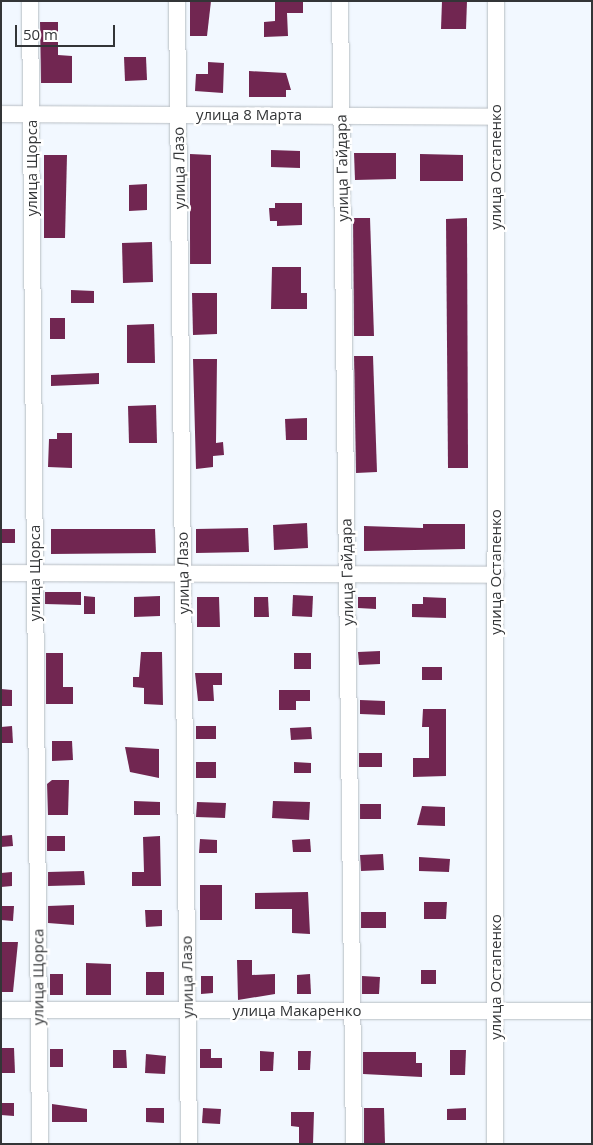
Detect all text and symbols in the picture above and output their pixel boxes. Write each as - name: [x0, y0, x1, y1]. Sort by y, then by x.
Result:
- scale bar: [18, 15, 118, 47]
- text: 50 m: [23, 24, 58, 44]
- street label: улица Остапенко: [487, 104, 505, 230]
- street label: улица 8 Марта: [196, 106, 302, 124]
- street label: улица Гайдара: [332, 114, 352, 222]
- street label: улица Щорса: [23, 120, 41, 216]
- street label: улица Лазо: [169, 127, 189, 209]
- street label: улица Остапенко: [487, 509, 505, 635]
- street label: улица Гайдара: [337, 518, 357, 626]
- street label: улица Щорса: [26, 525, 44, 621]
- street label: улица Лазо: [173, 532, 193, 614]
- street label: улица Остапенко: [487, 914, 505, 1040]
- street label: улица Щорса: [29, 929, 47, 1025]
- street label: улица Лазо: [177, 936, 197, 1018]
- street label: улица Макаренко: [232, 1002, 362, 1020]

